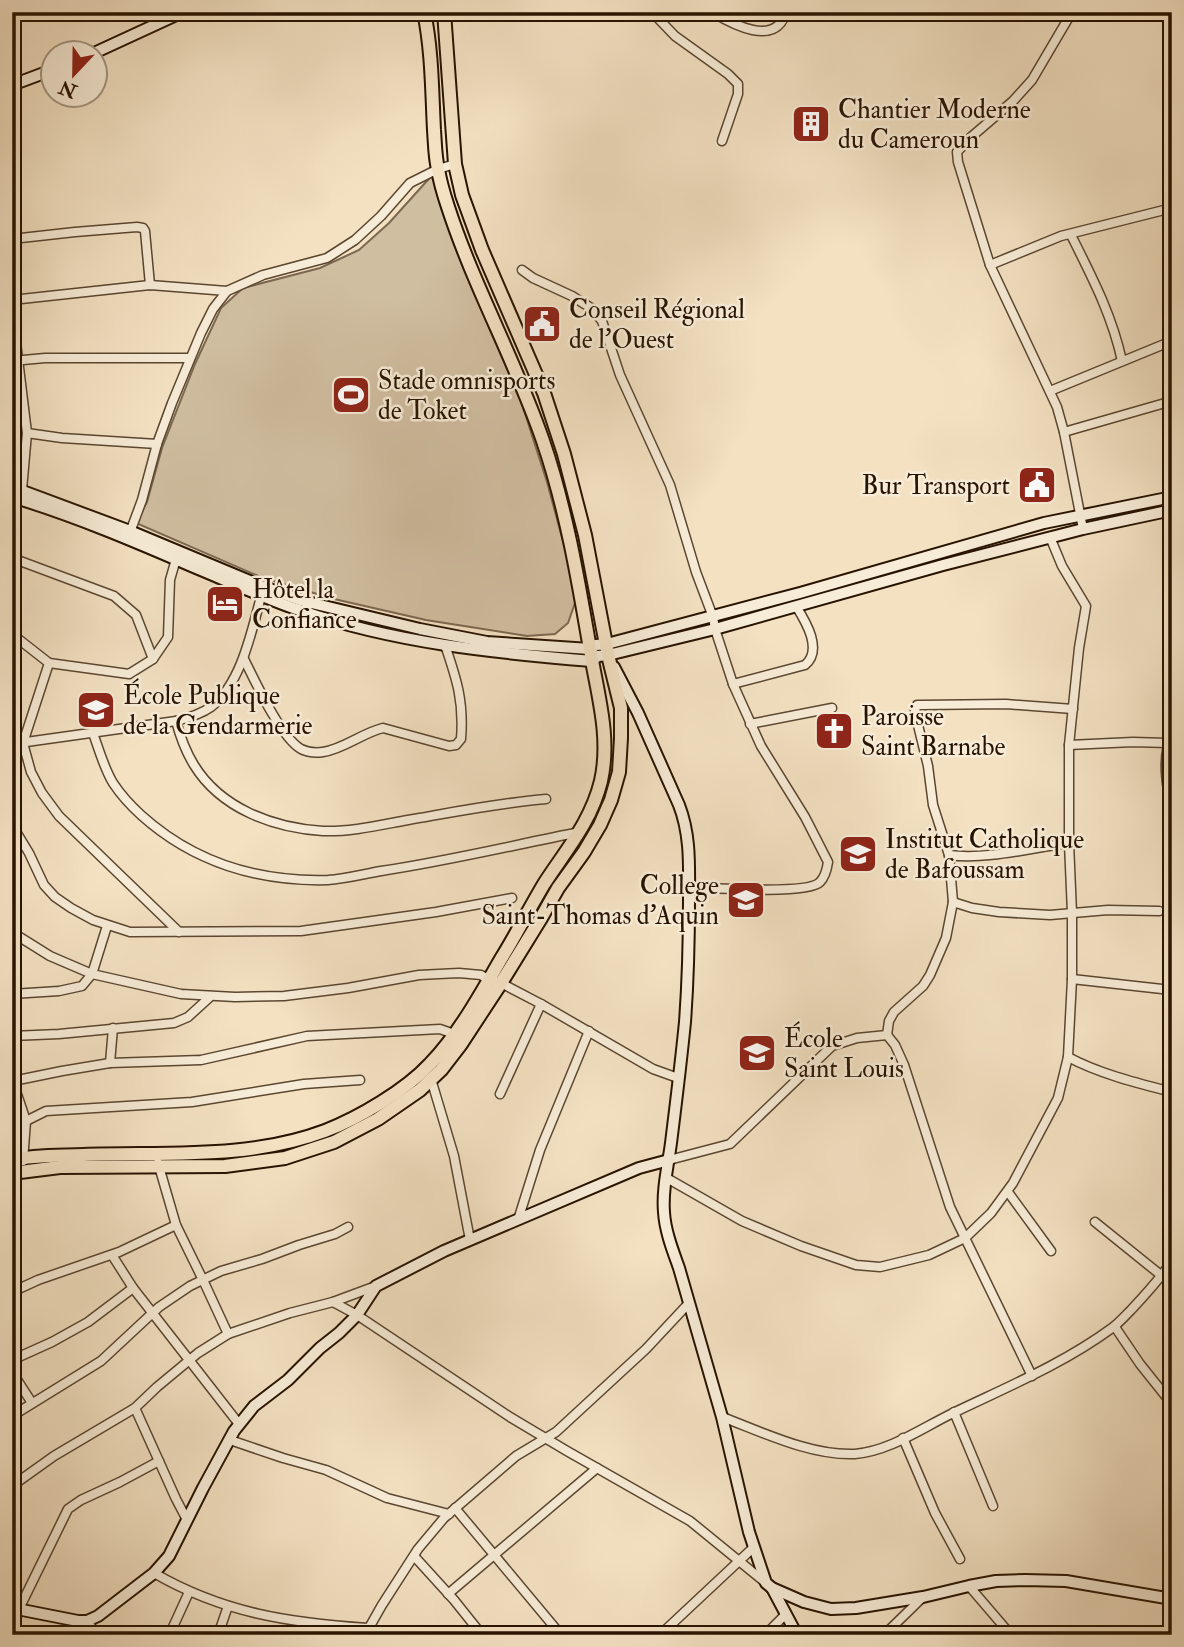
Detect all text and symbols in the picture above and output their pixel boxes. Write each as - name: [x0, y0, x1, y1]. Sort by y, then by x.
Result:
- north arrow: [38, 38, 108, 108]
- text: N: [55, 74, 81, 104]
- place label: Chantier Moderne du Cameroun: [838, 94, 1031, 156]
- building icon: Chantier Moderne du Cameroun: [790, 103, 832, 145]
- place label: Conseil Régional de l'Ouest: [569, 294, 745, 356]
- public building icon: Conseil Régional de l'Ouest: [521, 303, 563, 345]
- place label: Stade omnisports de Toket: [378, 365, 555, 427]
- sports icon: Stade omnisports de Toket: [330, 374, 372, 416]
- public building icon: Bur Transport: [1016, 464, 1058, 506]
- place label: Bur Transport: [861, 470, 1010, 503]
- place label: Hôtel la Confiance: [252, 574, 357, 636]
- hotel icon: Hôtel la Confiance: [204, 583, 246, 625]
- place label: École Publique de la Gendarmerie: [123, 678, 313, 742]
- school or university icon: École Publique de la Gendarmerie: [75, 689, 117, 731]
- place label: Paroisse Saint Barnabe: [861, 701, 1005, 763]
- church icon: Paroisse Saint Barnabe: [813, 710, 855, 752]
- place label: Institut Catholique de Bafoussam: [885, 824, 1084, 886]
- school or university icon: Institut Catholique de Bafoussam: [837, 833, 879, 875]
- place label: College Saint-Thomas d'Aquin: [481, 870, 719, 932]
- school or university icon: College Saint-Thomas d'Aquin: [725, 879, 767, 921]
- place label: École Saint Louis: [784, 1021, 904, 1085]
- school or university icon: École Saint Louis: [736, 1032, 778, 1074]

